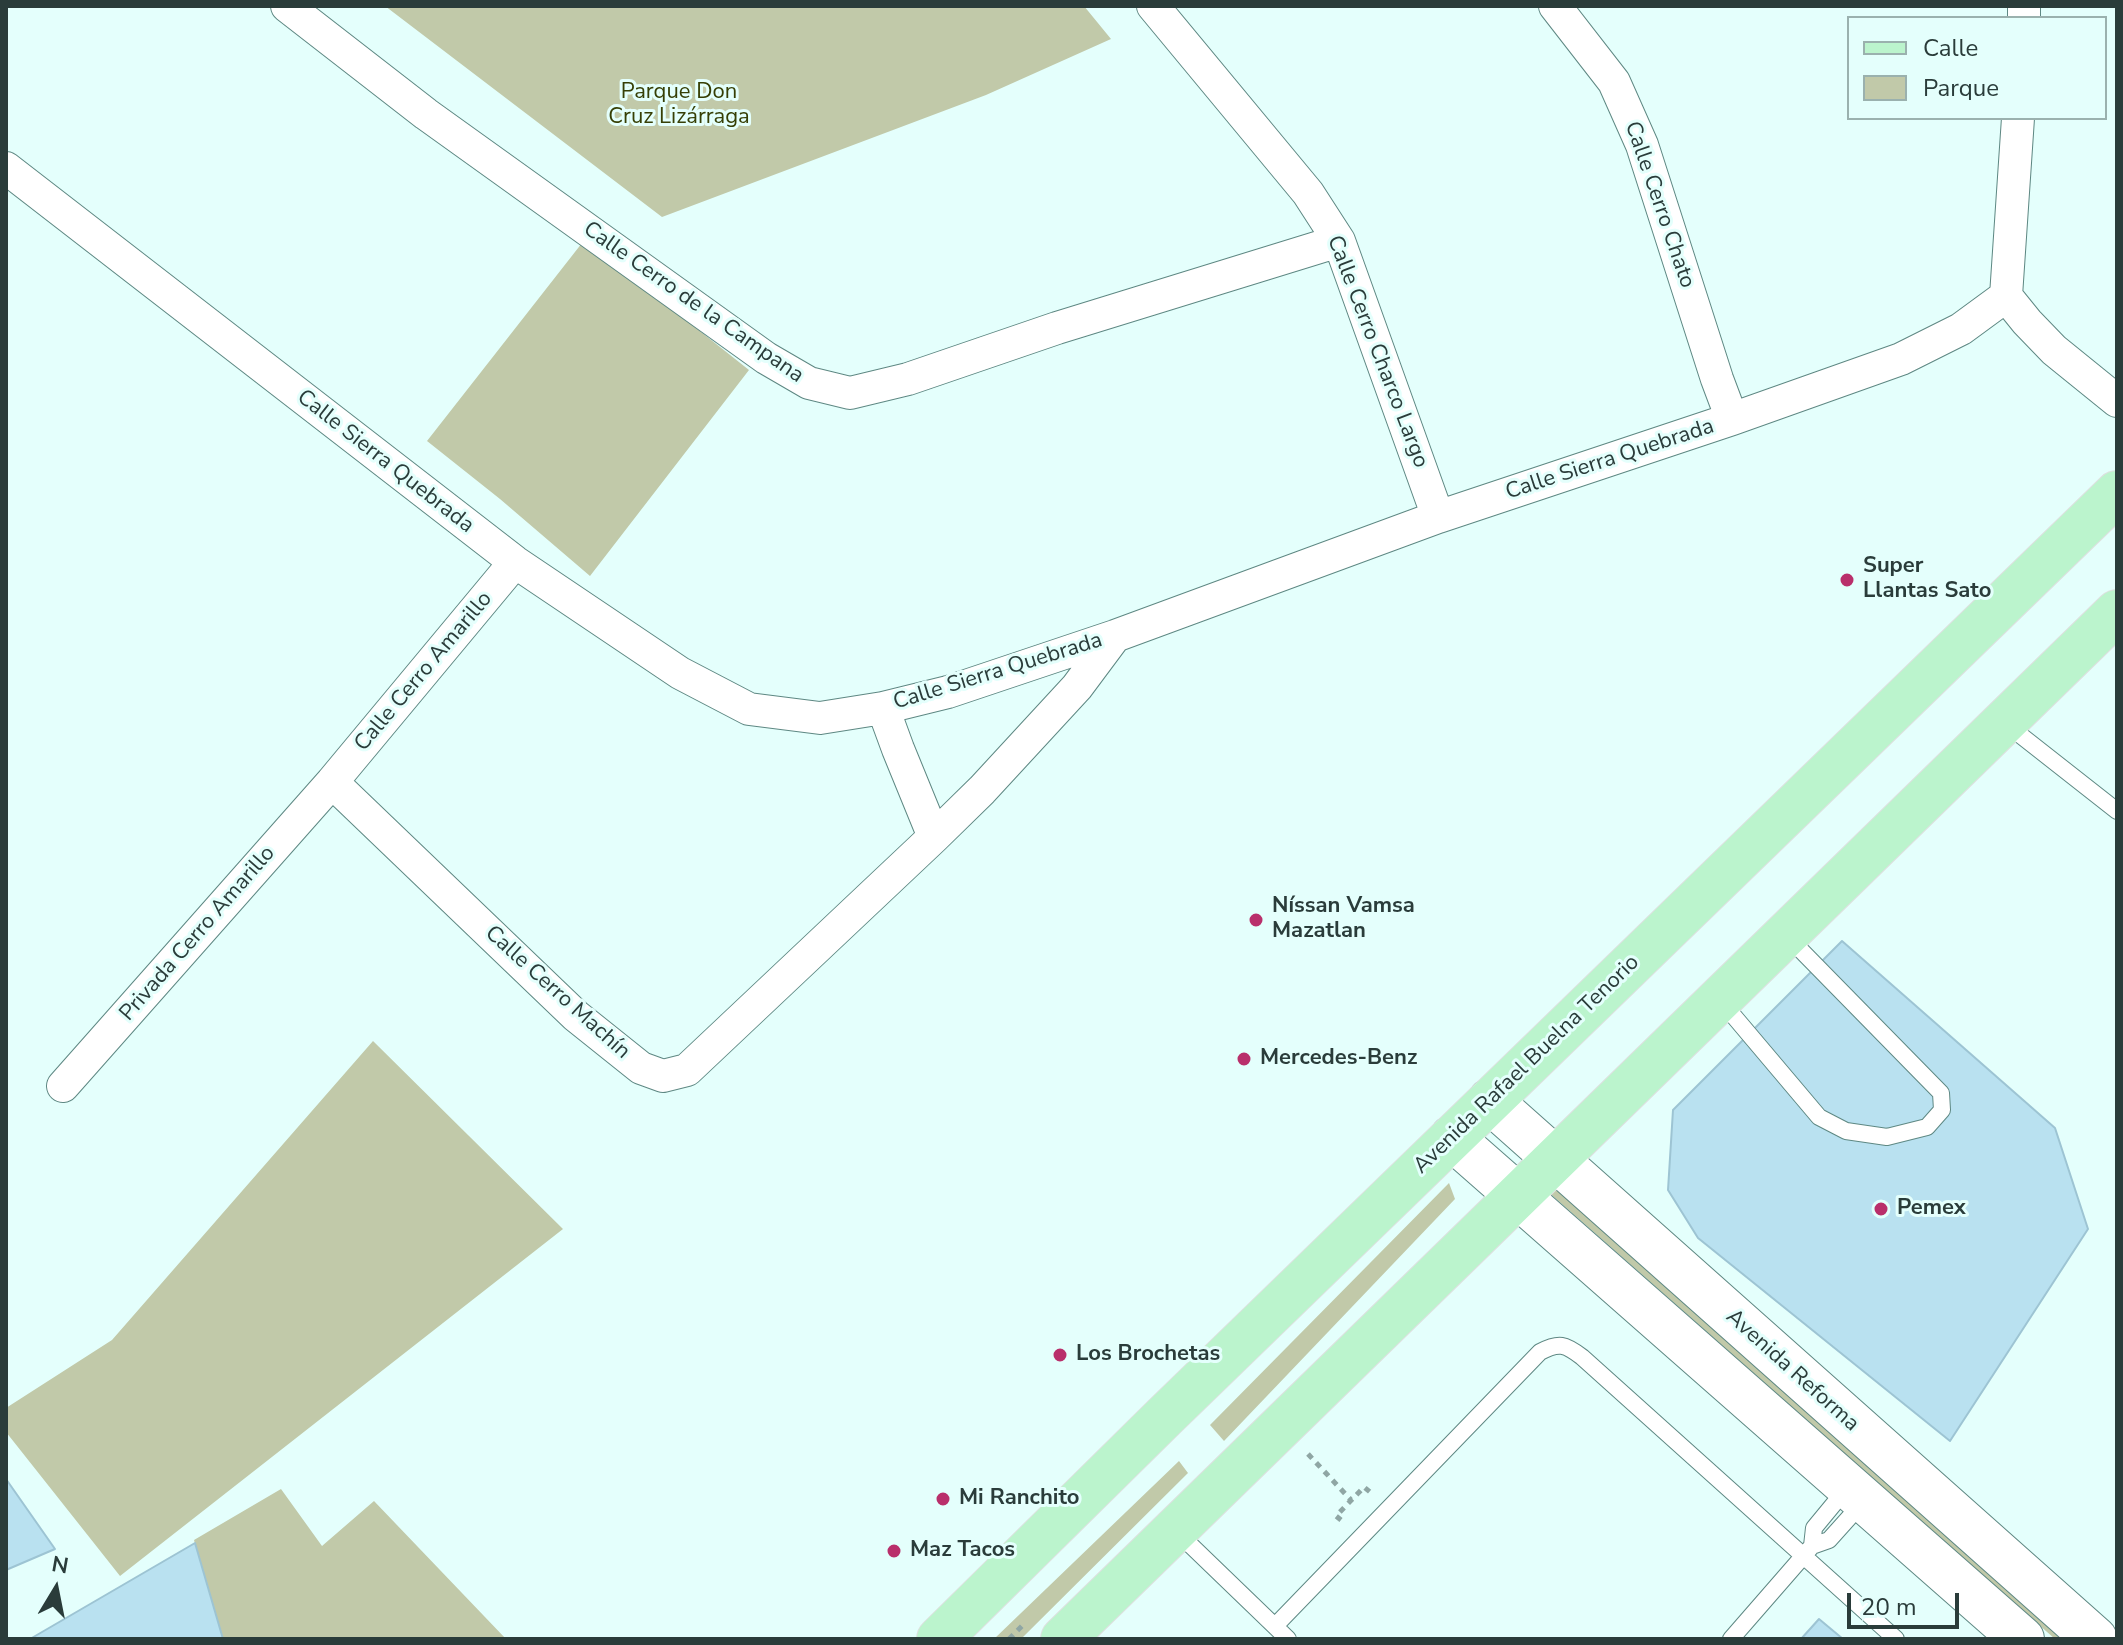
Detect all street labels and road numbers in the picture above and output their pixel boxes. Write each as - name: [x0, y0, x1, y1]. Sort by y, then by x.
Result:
- street label: Calle Cerro Chato: [1618, 118, 1700, 292]
- street label: Calle Cerro de la Campana: [578, 217, 808, 389]
- street label: Calle Cerro Charco Largo: [1320, 232, 1434, 472]
- street label: Calle Sierra Quebrada: [291, 385, 479, 539]
- street label: Calle Sierra Quebrada: [1503, 414, 1717, 506]
- street label: Calle Cerro Amarillo: [350, 587, 498, 757]
- street label: Calle Sierra Quebrada: [890, 628, 1106, 716]
- street label: Privada Cerro Amarillo: [115, 841, 281, 1027]
- street label: Calle Cerro Machín: [479, 921, 635, 1065]
- street label: Avenida Rafael Buelna Tenorio: [1409, 950, 1645, 1180]
- street label: Avenida Reforma: [1720, 1304, 1864, 1438]

